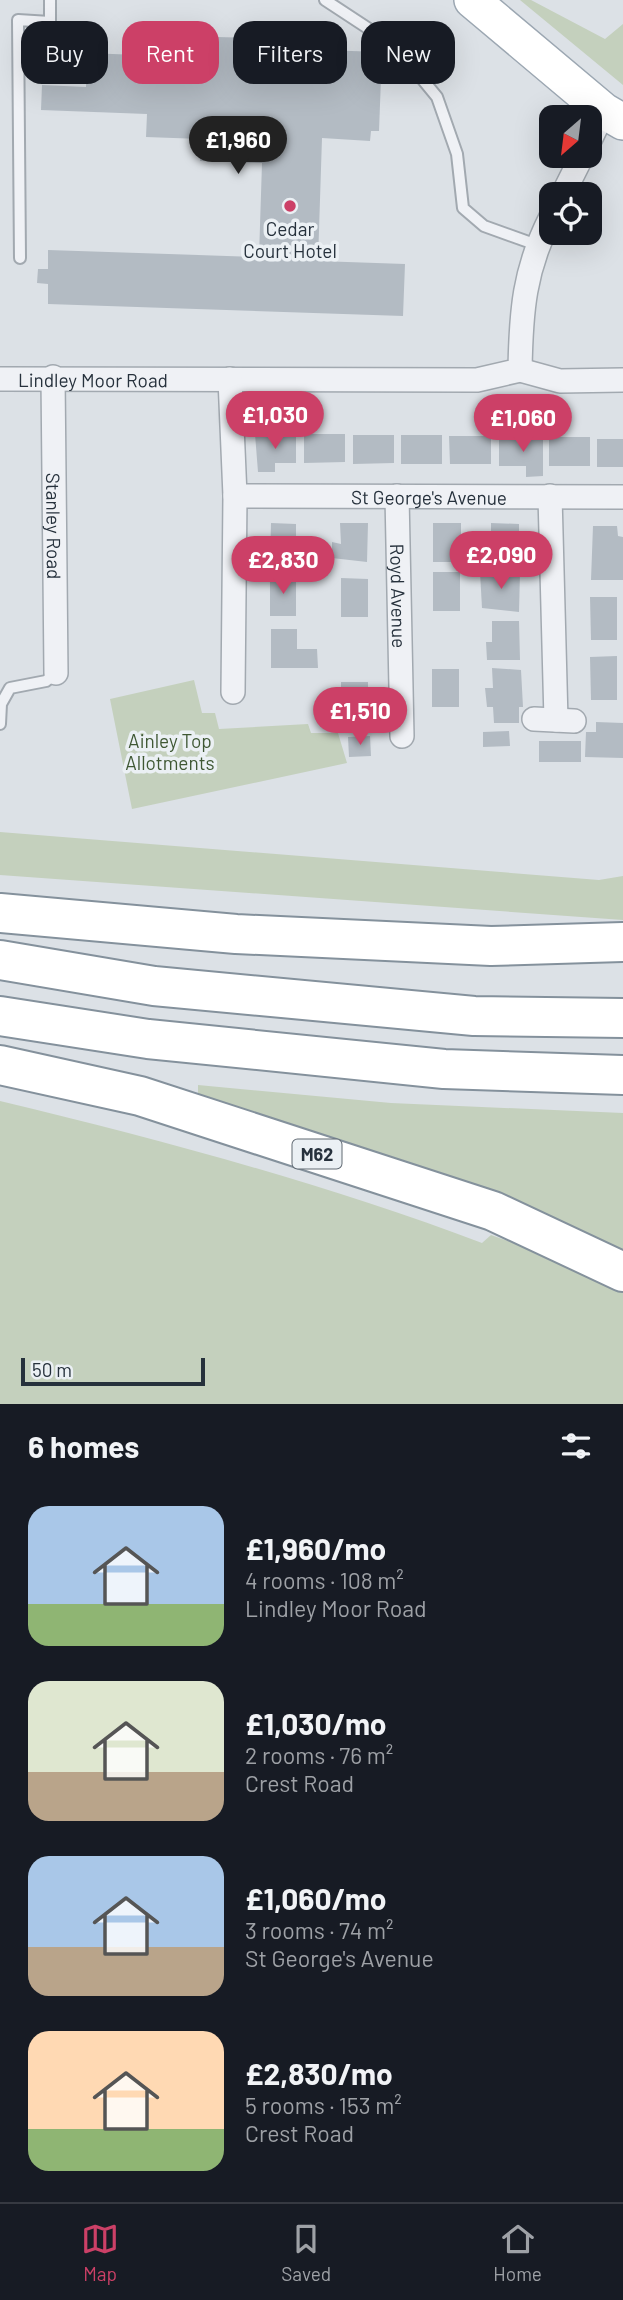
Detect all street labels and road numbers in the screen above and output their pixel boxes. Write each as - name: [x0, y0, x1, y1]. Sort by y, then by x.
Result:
- street label: Lindley Moor Road: [18, 368, 168, 391]
- street label: Stanley Road: [42, 472, 67, 580]
- street label: St George's Avenue: [351, 485, 507, 508]
- street label: Royd Avenue: [386, 543, 412, 649]
- road number: M62: [292, 1140, 342, 1168]

